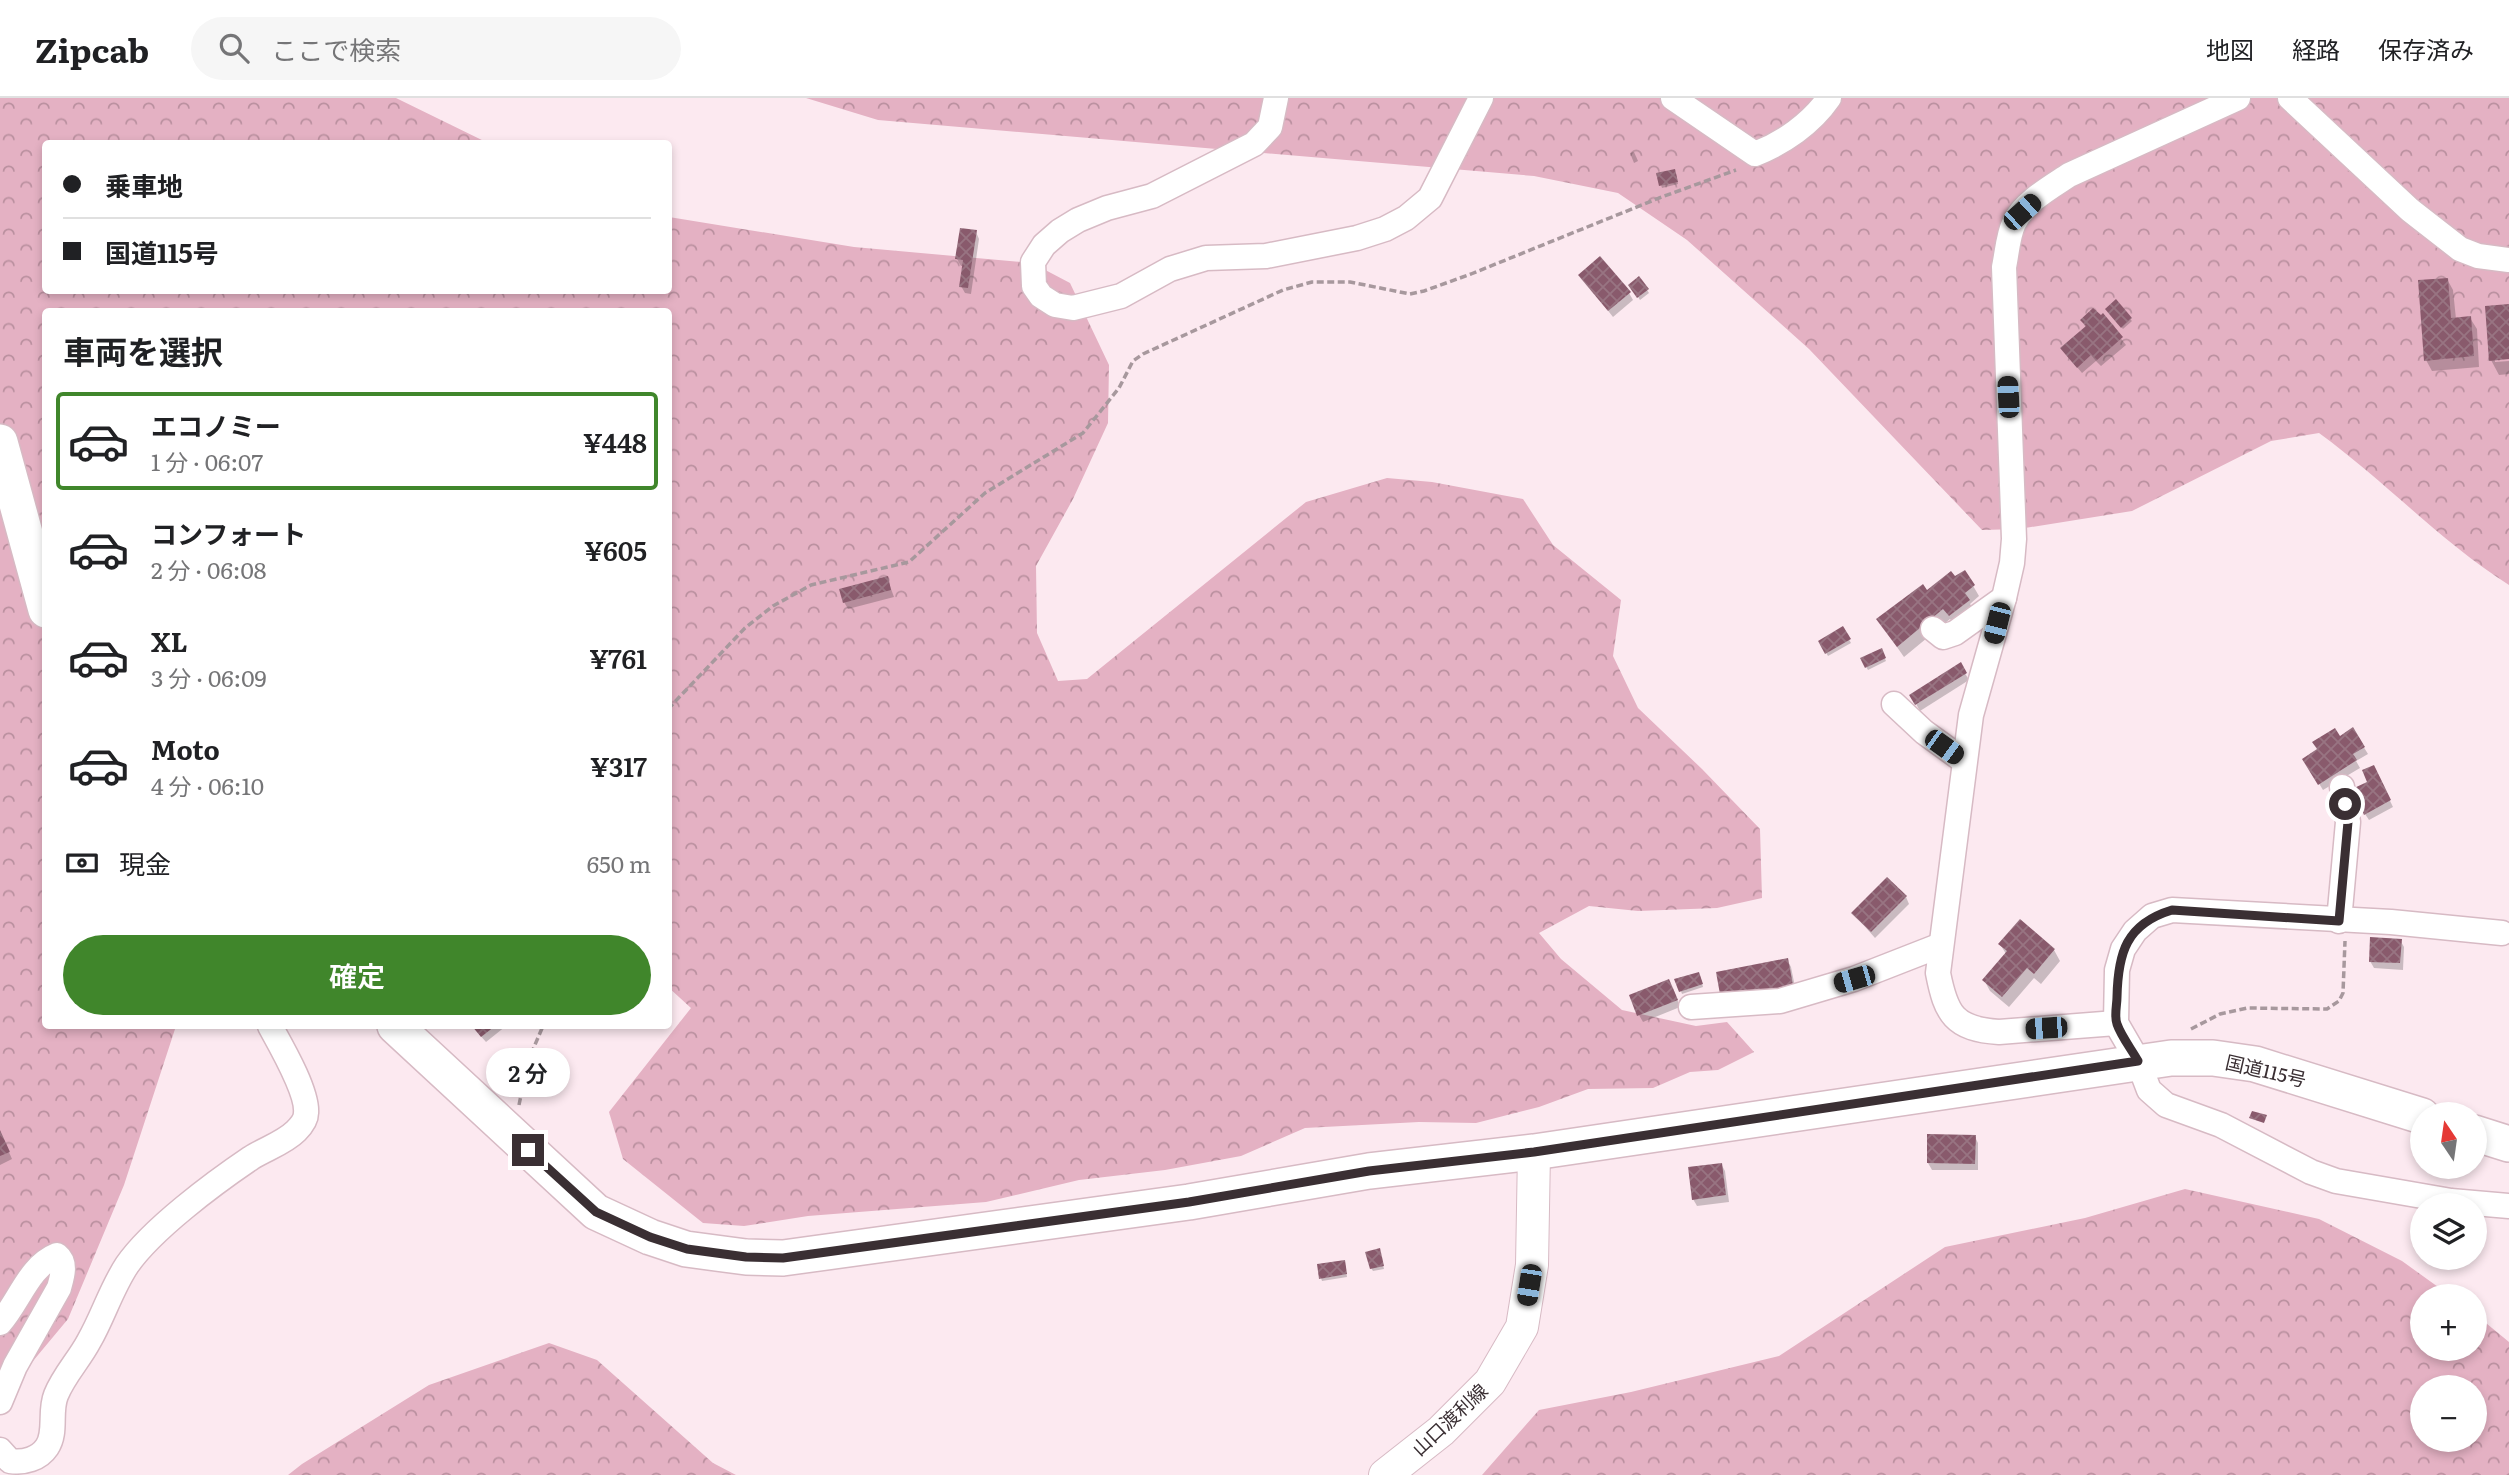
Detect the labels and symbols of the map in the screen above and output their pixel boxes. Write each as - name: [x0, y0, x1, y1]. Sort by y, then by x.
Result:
- car: [2000, 190, 2045, 234]
- car: [1997, 375, 2020, 419]
- car: [1982, 600, 2013, 646]
- car: [1921, 726, 1968, 768]
- route start: [2329, 788, 2361, 820]
- car: [1831, 963, 1878, 995]
- car: [2025, 1016, 2068, 1040]
- street label: 国道115号: [2223, 1047, 2309, 1093]
- callout: 2 分: [486, 1048, 570, 1098]
- north arrow: [2410, 1102, 2487, 1180]
- route end: [512, 1134, 544, 1166]
- car: [1516, 1263, 1543, 1307]
- street label: 山口渡利線: [1405, 1376, 1493, 1462]

